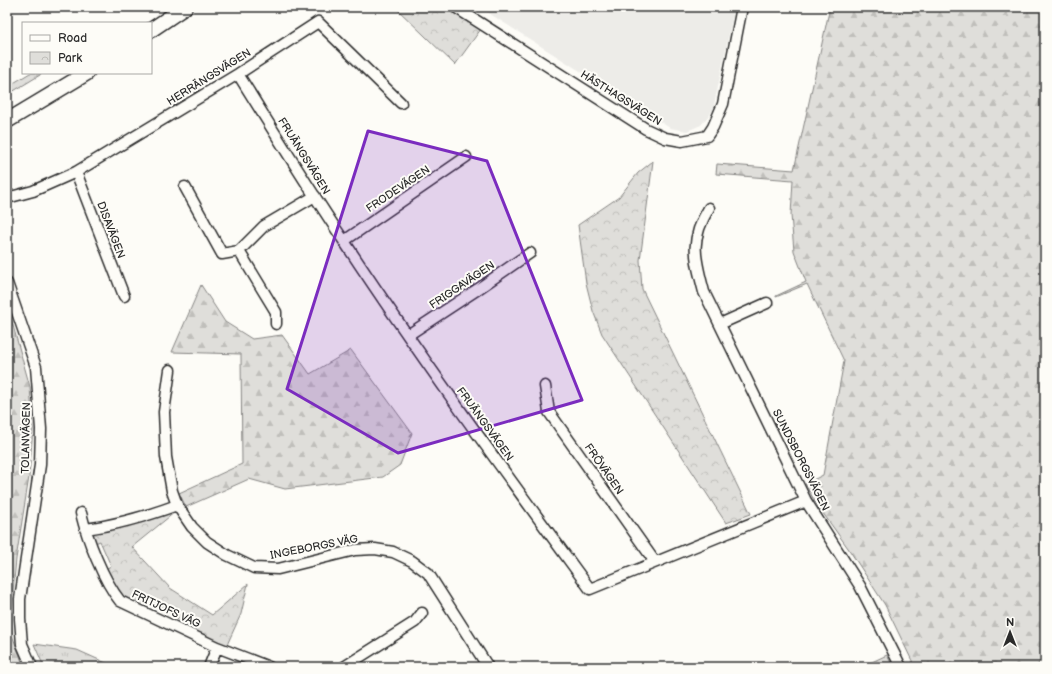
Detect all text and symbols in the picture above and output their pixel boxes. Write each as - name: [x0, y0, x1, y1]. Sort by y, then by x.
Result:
- legend: [22, 22, 152, 74]
- text: Road: [58, 31, 87, 46]
- street label: HERRÄNGSVÄGEN: [164, 45, 253, 108]
- text: Park: [58, 51, 82, 66]
- street label: HÄSTHAGSVÄGEN: [578, 67, 664, 128]
- street label: FRUÄNGSVÄGEN: [275, 115, 334, 197]
- street label: FRODEVÄGEN: [363, 162, 432, 215]
- street label: DISAVÄGEN: [94, 199, 129, 260]
- street label: FRIGGAVÄGEN: [426, 258, 497, 312]
- street label: FRUÄNGSVÄGEN: [454, 384, 517, 463]
- street label: TOLANVÄGEN: [18, 402, 33, 474]
- street label: SUNDSBORGSVÄGEN: [770, 407, 833, 513]
- street label: FRÖVÄGEN: [582, 441, 627, 497]
- street label: INGEBORGS VÄG: [269, 531, 359, 562]
- street label: FRITJOFS VÄG: [130, 587, 203, 631]
- north arrow: [990, 612, 1030, 652]
- text: N: [1006, 616, 1014, 629]

